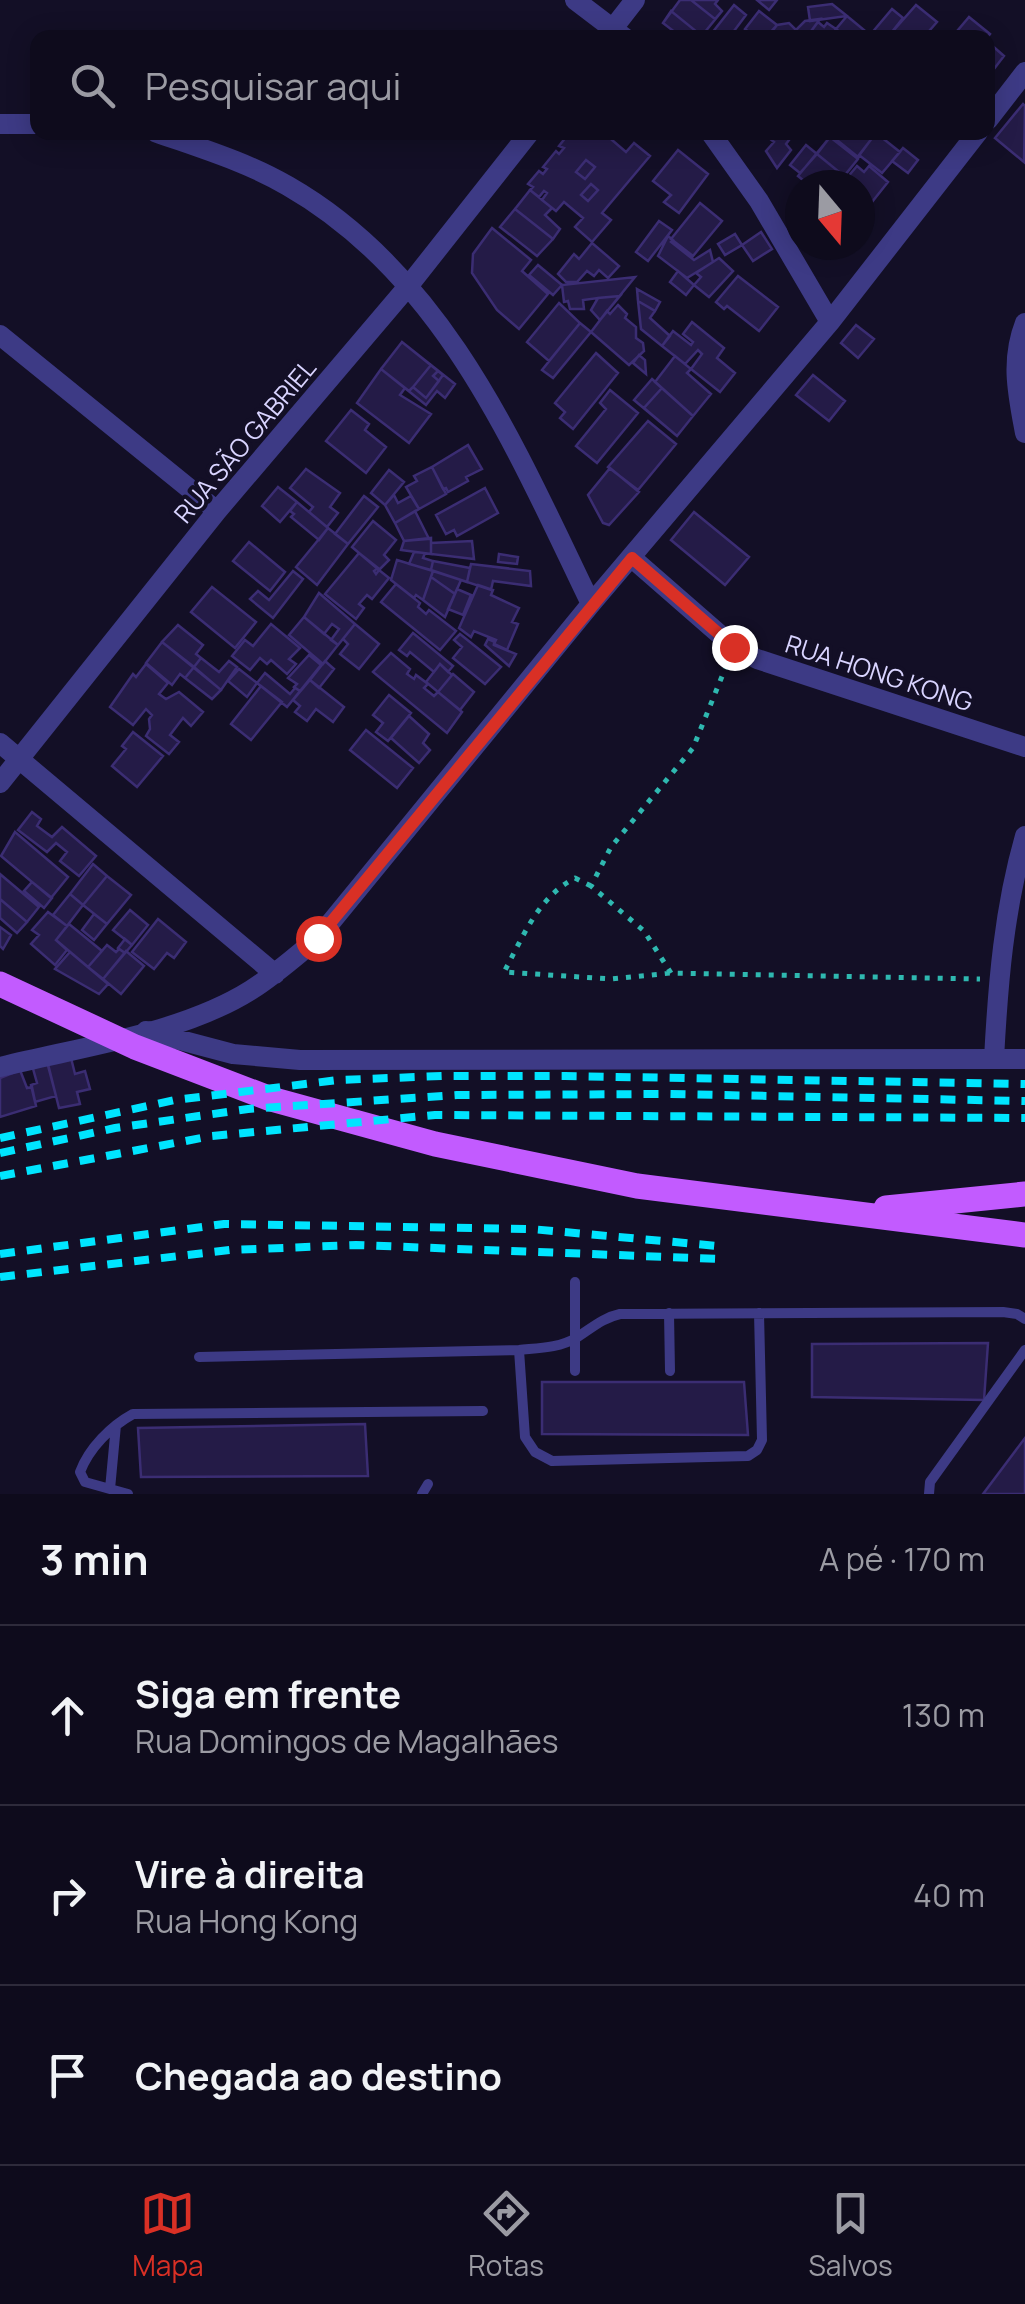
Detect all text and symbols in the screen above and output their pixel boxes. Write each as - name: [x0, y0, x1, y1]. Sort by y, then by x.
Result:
- search box: [30, 30, 995, 140]
- icon: search: [65, 58, 120, 113]
- text: Pesquisar aqui: [145, 59, 401, 111]
- north arrow: [785, 170, 875, 260]
- street label: RUA SÃO GABRIEL: [166, 351, 324, 530]
- route end: [712, 625, 758, 671]
- street label: RUA HONG KONG: [781, 626, 977, 719]
- route start: [296, 916, 342, 962]
- text: 3 min: [40, 1530, 149, 1588]
- text: A pé · 170 m: [819, 1537, 985, 1581]
- text: Siga em frente: [135, 1667, 401, 1719]
- icon: ahead: [40, 1688, 95, 1743]
- text: 130 m: [902, 1693, 985, 1737]
- text: Rua Domingos de Magalhães: [135, 1719, 559, 1763]
- text: Vire à direita: [135, 1847, 365, 1899]
- icon: right: [40, 1868, 95, 1923]
- text: 40 m: [913, 1873, 985, 1917]
- text: Rua Hong Kong: [135, 1899, 358, 1943]
- icon: arrive: [40, 2048, 95, 2103]
- text: Chegada ao destino: [135, 2049, 502, 2101]
- tab: Mapa: [132, 2186, 204, 2284]
- tab: Rotas: [468, 2186, 544, 2284]
- tab: Salvos: [809, 2186, 893, 2284]

